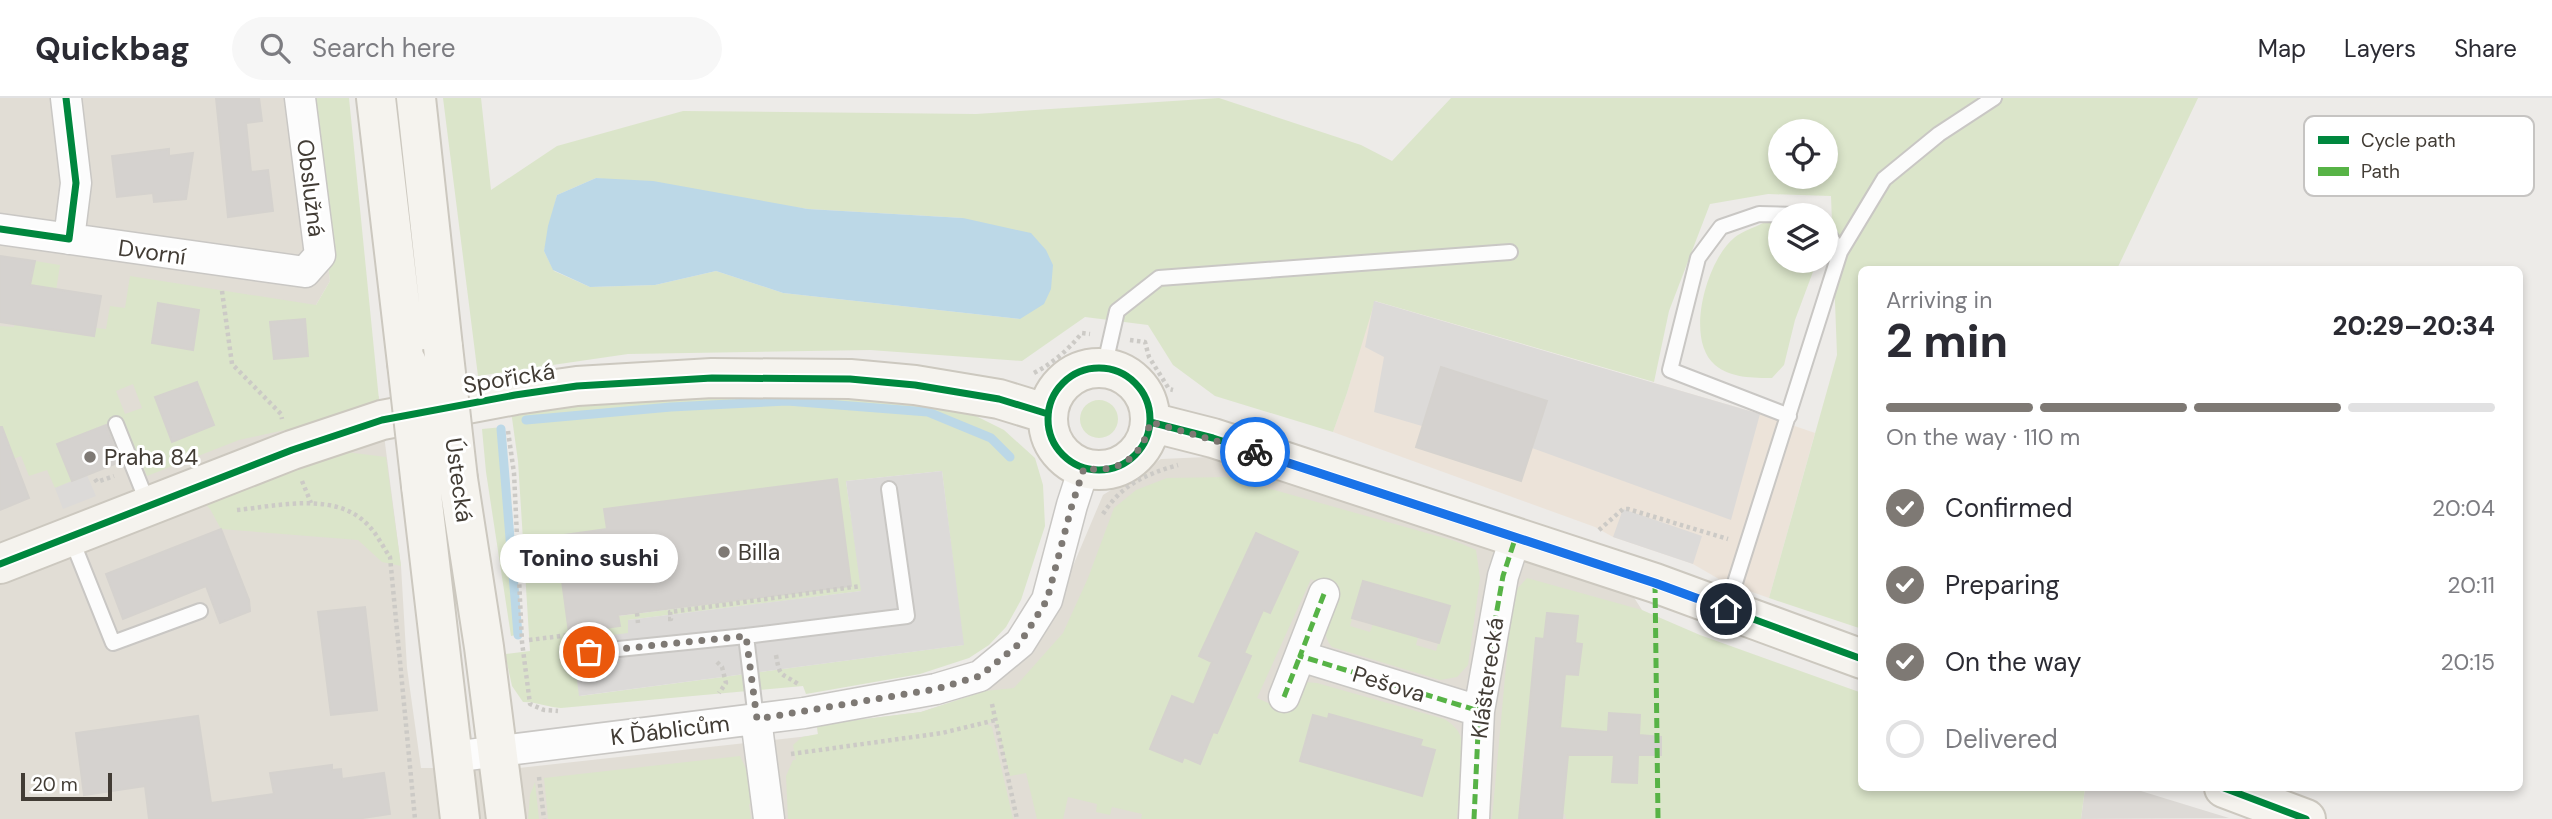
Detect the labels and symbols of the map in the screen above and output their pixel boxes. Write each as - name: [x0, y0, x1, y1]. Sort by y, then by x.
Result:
- legend: [2304, 116, 2534, 196]
- text: Cycle path: [2361, 128, 2456, 153]
- street label: Obslužná: [290, 137, 332, 239]
- text: Path: [2361, 159, 2400, 184]
- street label: Dvorní: [116, 232, 189, 272]
- street label: Spořická: [461, 356, 557, 400]
- courier: [1220, 417, 1290, 487]
- street label: Ústecká: [438, 436, 480, 524]
- place label: Praha 84: [104, 442, 198, 472]
- marker: Praha 84: [82, 449, 98, 465]
- callout: Tonino sushi: [500, 533, 678, 582]
- place label: Billa: [738, 537, 780, 567]
- marker: Billa: [716, 544, 732, 560]
- pin: [1696, 579, 1756, 639]
- street label: Klášterecká: [1464, 615, 1510, 741]
- pin: [559, 622, 619, 682]
- street label: Pešova: [1349, 659, 1429, 709]
- street label: K Ďáblicům: [609, 708, 731, 752]
- scale bar: [21, 770, 112, 802]

